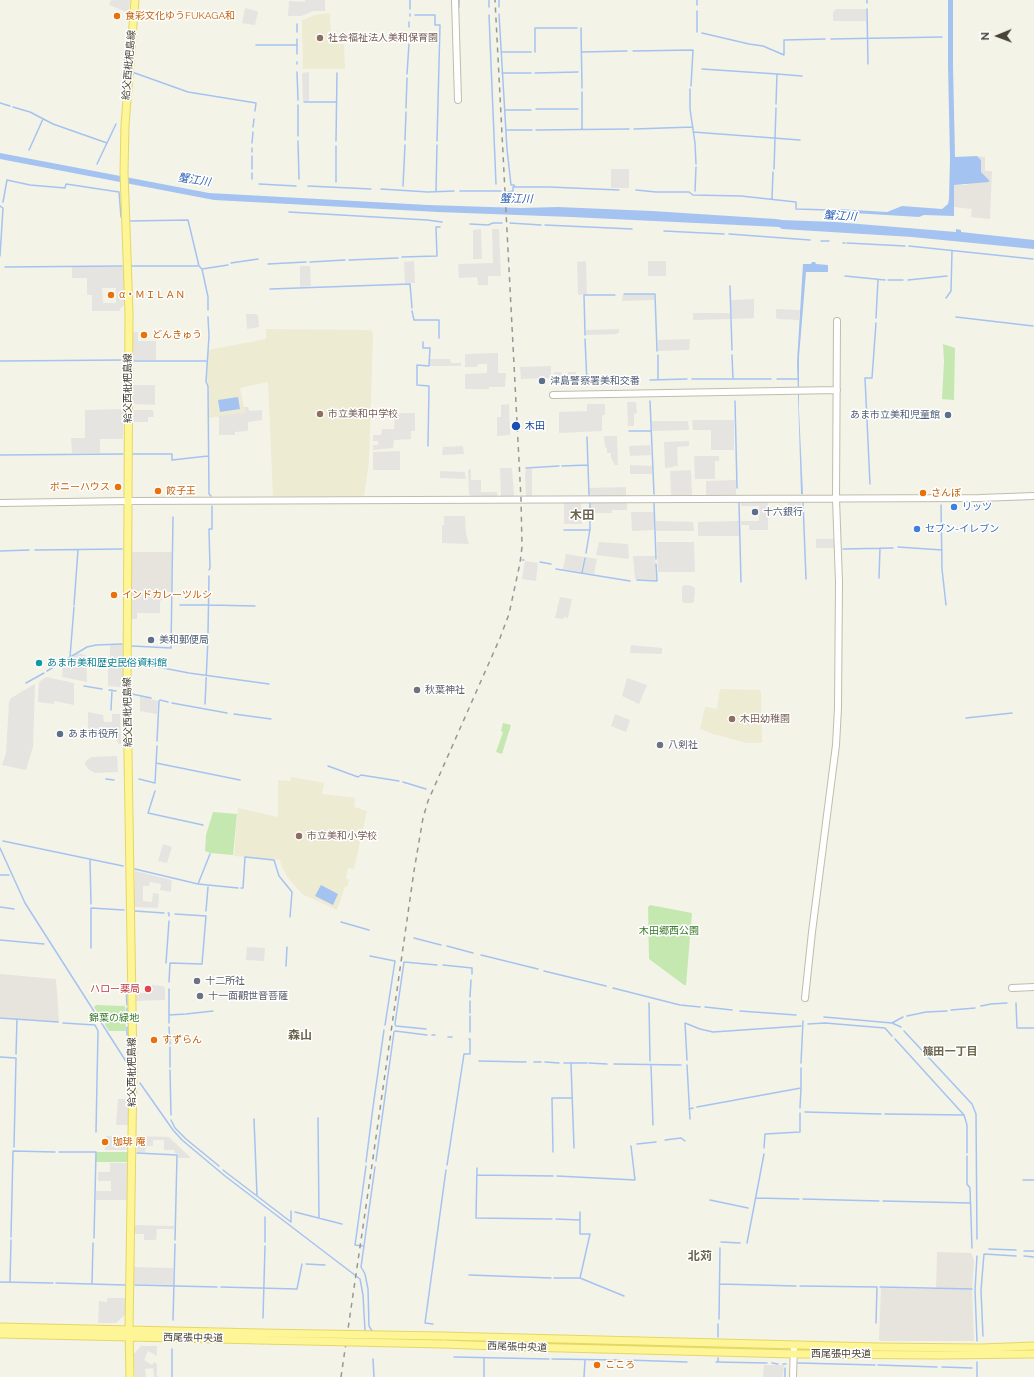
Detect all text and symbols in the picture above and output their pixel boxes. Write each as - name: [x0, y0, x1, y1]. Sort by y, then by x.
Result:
- place label: 食彩文化ゆうFUKAGA和: [125, 10, 235, 22]
- marker: 食彩文化ゆうFUKAGA和: [112, 11, 122, 21]
- north arrow: [978, 16, 1018, 56]
- street label: 給父西枇杷島線: [120, 30, 138, 100]
- place label: 社会福祉法人美和保育園: [328, 32, 438, 44]
- text: N: [979, 32, 992, 41]
- marker: 社会福祉法人美和保育園: [315, 33, 325, 43]
- water label: 蟹江川: [177, 171, 211, 189]
- water label: 蟹江川: [499, 192, 533, 206]
- water label: 蟹江川: [823, 208, 857, 224]
- place label: α・ＭＩＬＡＮ: [119, 289, 185, 301]
- marker: α・ＭＩＬＡＮ: [106, 290, 116, 300]
- place label: どんきゅう: [152, 329, 202, 341]
- marker: どんきゅう: [139, 330, 149, 340]
- street label: 給父西枇杷島線: [122, 353, 134, 423]
- place label: 津島警察署美和交番: [550, 375, 640, 387]
- marker: 津島警察署美和交番: [537, 376, 547, 386]
- place label: 市立美和中学校: [328, 408, 398, 420]
- marker: 市立美和中学校: [315, 409, 325, 419]
- place label: あま市立美和児童館: [850, 409, 940, 421]
- marker: あま市立美和児童館: [943, 410, 953, 420]
- marker: 木田: [510, 420, 522, 432]
- place label: 木田: [525, 420, 545, 432]
- place label: ポニーハウス: [50, 481, 110, 493]
- marker: ポニーハウス: [113, 482, 123, 492]
- place label: 餃子王: [166, 485, 196, 497]
- marker: 餃子王: [153, 486, 163, 496]
- place label: さんぽ: [931, 487, 961, 499]
- marker: さんぽ: [918, 488, 928, 498]
- place label: リッツ: [962, 501, 992, 513]
- marker: リッツ: [949, 502, 959, 512]
- place label: 十六銀行: [763, 506, 803, 518]
- marker: 十六銀行: [750, 507, 760, 517]
- district label: 木田: [570, 508, 594, 522]
- place label: セブン-イレブン: [925, 523, 999, 535]
- marker: セブン-イレブン: [912, 524, 922, 534]
- place label: インドカレーツルシ: [122, 589, 212, 601]
- marker: インドカレーツルシ: [109, 590, 119, 600]
- place label: 美和郵便局: [159, 634, 209, 646]
- marker: 美和郵便局: [146, 635, 156, 645]
- place label: あま市美和歴史民俗資料館: [47, 657, 167, 669]
- marker: あま市美和歴史民俗資料館: [34, 658, 44, 668]
- street label: 給父西枇杷島線: [121, 677, 135, 747]
- place label: 秋葉神社: [425, 684, 465, 696]
- marker: 秋葉神社: [412, 685, 422, 695]
- place label: 木田幼稚園: [740, 713, 790, 725]
- marker: 木田幼稚園: [727, 714, 737, 724]
- place label: あま市役所: [68, 728, 118, 740]
- marker: あま市役所: [55, 729, 65, 739]
- place label: 八剣社: [668, 739, 698, 751]
- marker: 八剣社: [655, 740, 665, 750]
- place label: 市立美和小学校: [307, 830, 377, 842]
- marker: 市立美和小学校: [294, 831, 304, 841]
- park label: 木田郷西公園: [639, 925, 699, 937]
- place label: 十二所社: [205, 975, 245, 987]
- marker: 十二所社: [192, 976, 202, 986]
- place label: ハロー薬局: [90, 983, 140, 995]
- marker: ハロー薬局: [143, 984, 153, 994]
- place label: 十一面觀世音菩薩: [208, 990, 288, 1002]
- marker: 十一面觀世音菩薩: [195, 991, 205, 1001]
- park label: 錦葉の緑地: [89, 1012, 139, 1024]
- district label: 森山: [288, 1028, 312, 1042]
- place label: すずらん: [162, 1034, 202, 1046]
- marker: すずらん: [149, 1035, 159, 1045]
- street label: 給父西枇杷島線: [126, 1037, 138, 1107]
- district label: 篠田一丁目: [923, 1045, 977, 1059]
- place label: 珈琲 庵: [113, 1136, 146, 1148]
- marker: 珈琲 庵: [100, 1137, 110, 1147]
- district label: 北苅: [688, 1249, 712, 1263]
- street label: 西尾張中央道: [163, 1331, 223, 1345]
- street label: 西尾張中央道: [487, 1340, 547, 1354]
- street label: 西尾張中央道: [811, 1348, 871, 1360]
- place label: こころ: [605, 1359, 635, 1371]
- marker: こころ: [592, 1360, 602, 1370]

